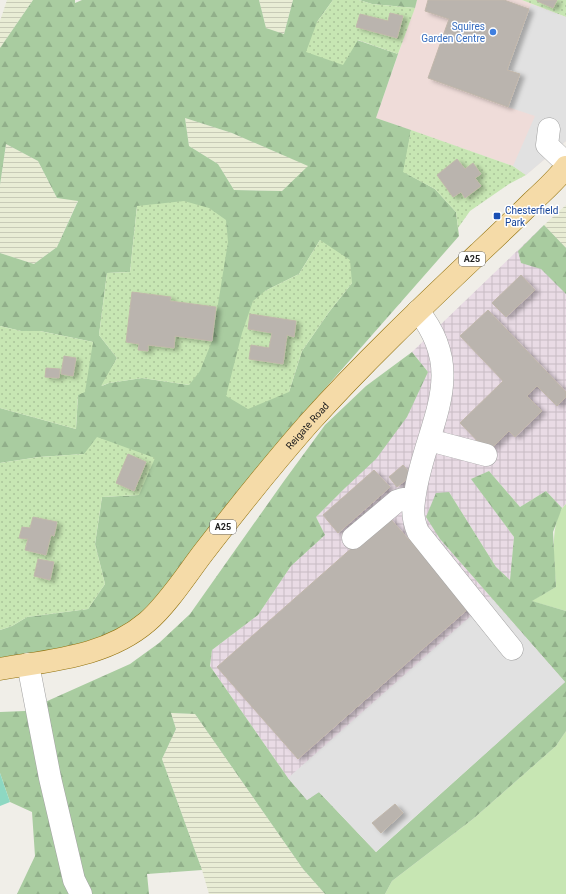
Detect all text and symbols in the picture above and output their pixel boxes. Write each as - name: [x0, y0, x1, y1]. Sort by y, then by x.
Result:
- place label: Squires Garden Centre: [421, 21, 485, 44]
- marker: Squires Garden Centre: [488, 27, 498, 37]
- place label: Chesterfield Park: [505, 205, 558, 228]
- marker: Chesterfield Park: [492, 211, 502, 221]
- road number: A25: [459, 252, 485, 266]
- street label: Reigate Road: [283, 400, 331, 451]
- road number: A25: [210, 520, 236, 534]

